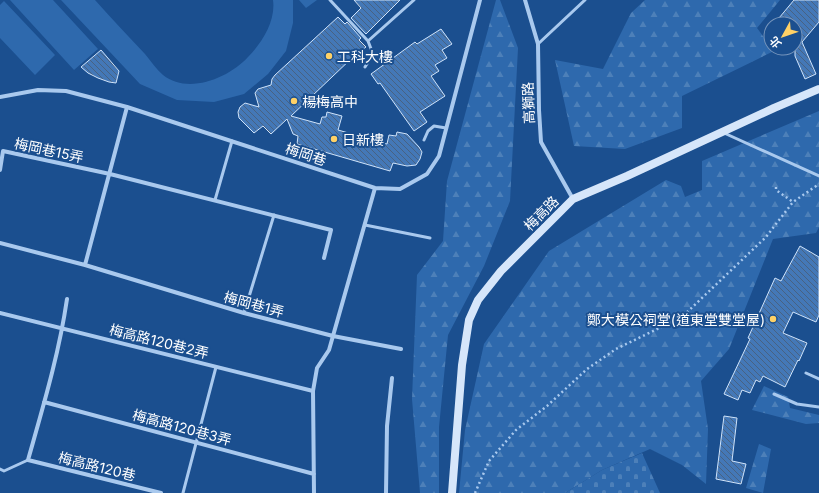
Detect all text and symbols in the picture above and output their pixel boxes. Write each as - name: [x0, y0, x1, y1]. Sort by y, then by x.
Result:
- north arrow: [763, 16, 803, 56]
- text: 北: [766, 34, 784, 51]
- place label: 工科大樓: [337, 48, 393, 65]
- marker: 工科大樓: [324, 51, 334, 61]
- street label: 高獅路: [519, 82, 537, 124]
- place label: 楊梅高中: [302, 93, 358, 110]
- marker: 楊梅高中: [289, 96, 299, 106]
- place label: 日新樓: [342, 131, 384, 148]
- street label: 梅岡巷15弄: [13, 134, 85, 166]
- marker: 日新樓: [329, 134, 339, 144]
- street label: 梅岡巷: [283, 139, 329, 169]
- street label: 梅高路: [520, 192, 562, 234]
- street label: 梅岡巷1弄: [222, 288, 286, 320]
- place label: 鄭大模公祠堂(道東堂雙堂屋): [587, 311, 765, 328]
- marker: 鄭大模公祠堂(道東堂雙堂屋): [768, 314, 778, 324]
- street label: 梅高路120巷2弄: [108, 320, 210, 362]
- street label: 梅高路120巷3弄: [131, 406, 233, 448]
- street label: 梅高路120巷: [57, 448, 137, 484]

